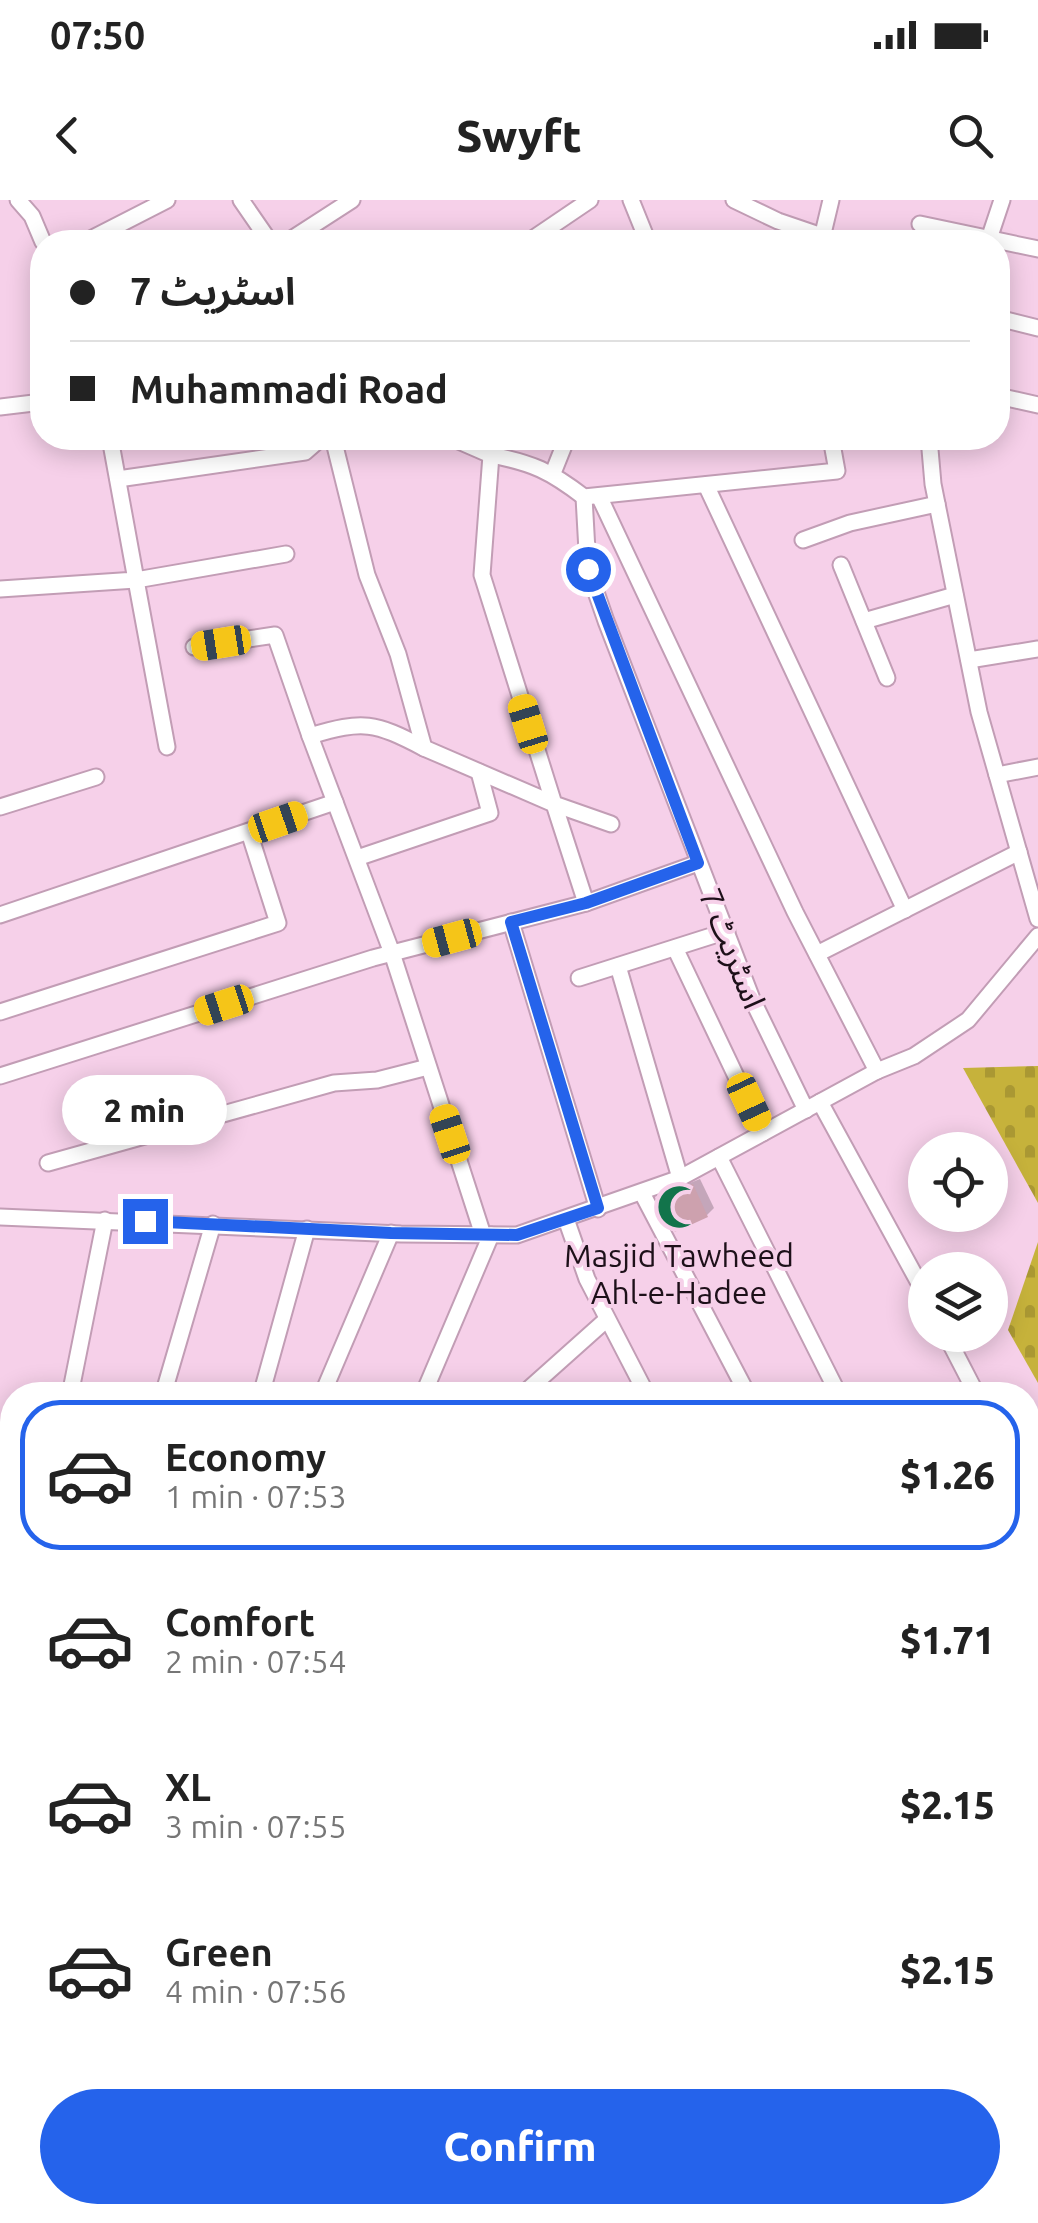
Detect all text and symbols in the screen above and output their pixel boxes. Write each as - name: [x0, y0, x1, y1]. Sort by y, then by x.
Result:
- text: 07:50: [50, 14, 145, 56]
- icon: back: [40, 108, 95, 163]
- icon: search: [943, 108, 998, 163]
- text: Swyft: [456, 110, 582, 161]
- text: اسٹریٹ 7: [130, 270, 295, 312]
- text: Muhammadi Road: [130, 368, 448, 410]
- route start: [566, 547, 611, 592]
- car: [189, 623, 253, 663]
- car: [505, 691, 551, 757]
- car: [245, 798, 311, 846]
- street label: اسٹریٹ 7: [691, 883, 773, 1014]
- car: [419, 916, 485, 960]
- car: [191, 981, 257, 1029]
- car: [723, 1068, 775, 1136]
- callout: 2 min: [62, 1076, 228, 1146]
- text: 2 min: [104, 1092, 185, 1128]
- car: [426, 1101, 474, 1167]
- map controls: [908, 1132, 1008, 1352]
- button: locate: [908, 1132, 1008, 1232]
- mosque icon: Masjid Tawheed Ahl-e-Hadee: [655, 1183, 703, 1231]
- route end: [123, 1199, 168, 1244]
- place label: Masjid Tawheed Ahl-e-Hadee: [564, 1237, 794, 1310]
- button: layers: [908, 1252, 1008, 1352]
- icon: car: [45, 1430, 135, 1520]
- text: Economy: [165, 1436, 326, 1478]
- text: $1.26: [900, 1454, 995, 1496]
- text: 1 min · 07:53: [165, 1478, 347, 1514]
- icon: car: [45, 1595, 135, 1685]
- text: Comfort: [165, 1601, 315, 1643]
- text: $1.71: [900, 1619, 995, 1661]
- text: 2 min · 07:54: [165, 1643, 347, 1679]
- icon: car: [45, 1760, 135, 1850]
- text: XL: [165, 1766, 211, 1808]
- text: $2.15: [900, 1784, 995, 1826]
- text: 3 min · 07:55: [165, 1808, 347, 1844]
- icon: car: [45, 1925, 135, 2015]
- text: Green: [165, 1931, 273, 1973]
- text: $2.15: [900, 1949, 995, 1991]
- text: 4 min · 07:56: [165, 1973, 347, 2009]
- button: Confirm: [40, 2089, 1000, 2204]

